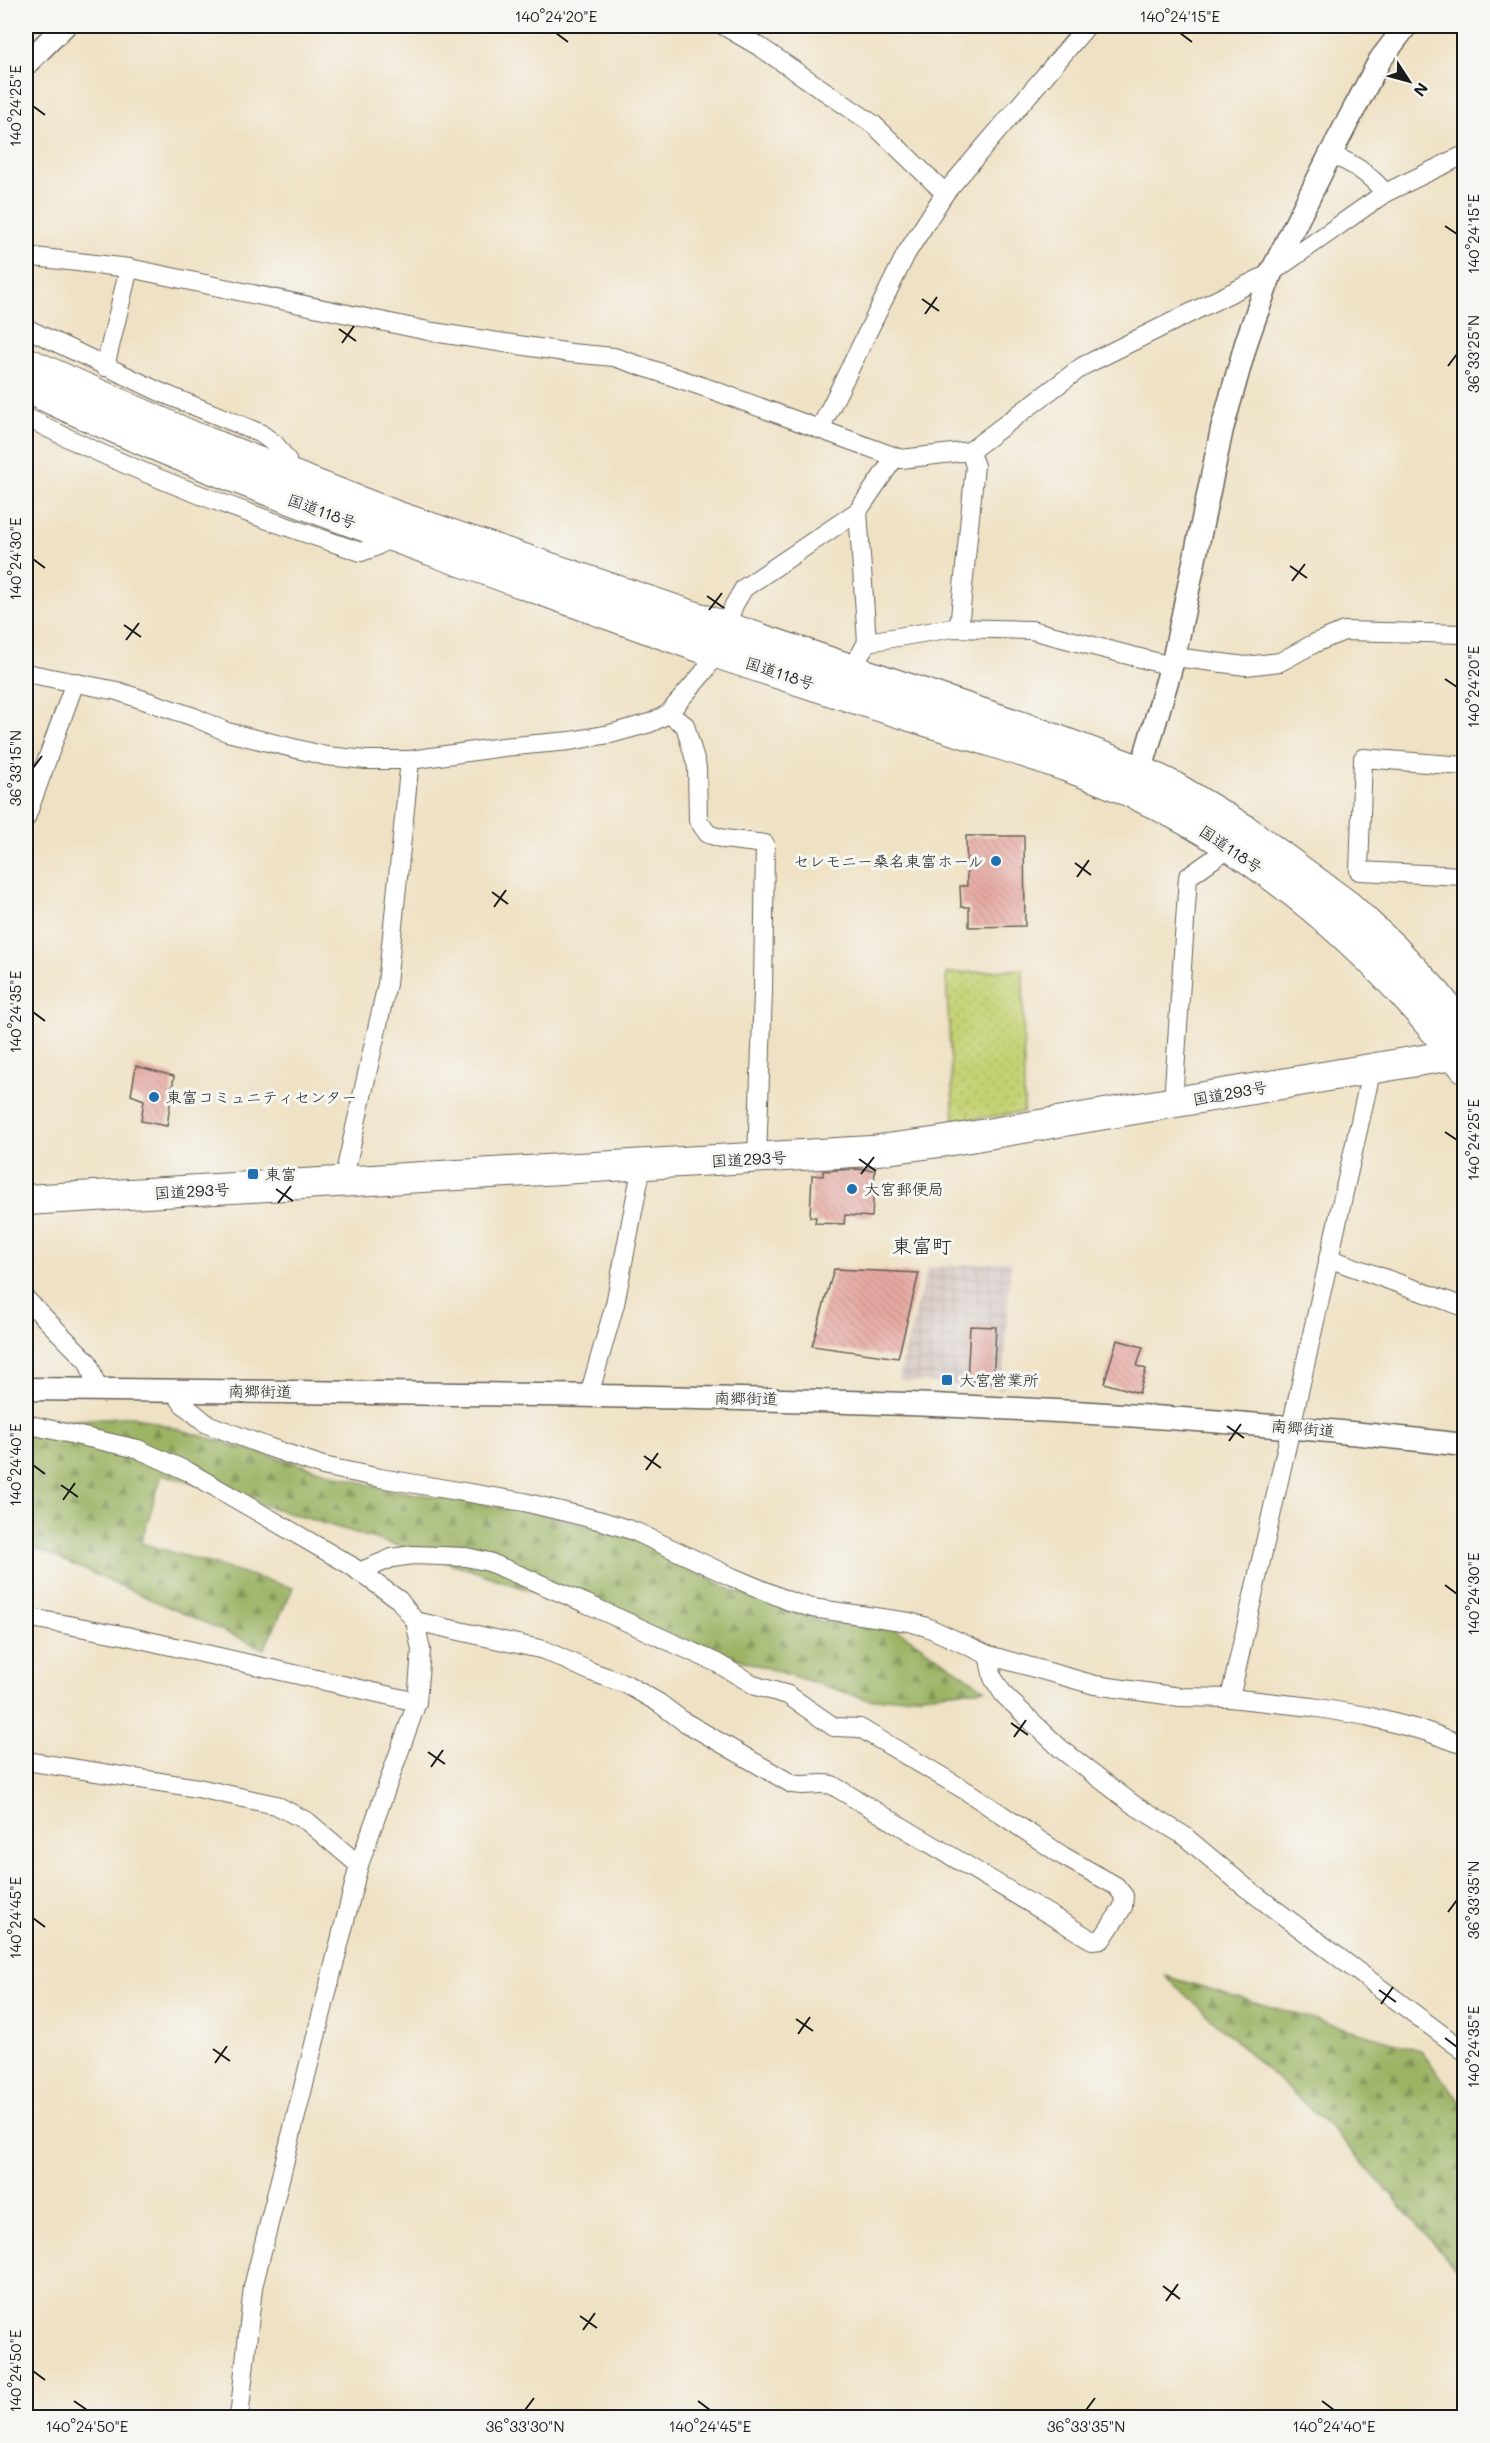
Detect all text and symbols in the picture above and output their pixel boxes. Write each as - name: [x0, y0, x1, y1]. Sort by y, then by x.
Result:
- text: 140°24'20"E: [515, 6, 598, 26]
- text: 140°24'15"E: [1140, 6, 1221, 26]
- north arrow: [1379, 51, 1439, 111]
- text: 140°24'25"E: [5, 65, 25, 147]
- text: N: [1409, 79, 1434, 101]
- text: 140°24'15"E: [1463, 193, 1483, 274]
- text: 36°33'25"N: [1463, 315, 1483, 393]
- street label: 国道118号: [285, 488, 360, 533]
- text: 140°24'30"E: [5, 517, 25, 600]
- text: 140°24'20"E: [1463, 645, 1483, 728]
- street label: 国道118号: [743, 651, 818, 694]
- text: 36°33'15"N: [5, 730, 25, 806]
- street label: 国道118号: [1196, 820, 1267, 877]
- place label: セレモニー桑名東富ホール: [793, 850, 984, 871]
- marker: セレモニー桑名東富ホール: [989, 854, 1003, 868]
- text: 140°24'35"E: [5, 970, 25, 1053]
- street label: 国道293号: [1191, 1076, 1269, 1109]
- place label: 東富コミュニティセンター: [166, 1086, 357, 1107]
- marker: 東富コミュニティセンター: [147, 1090, 161, 1104]
- text: 140°24'25"E: [1463, 1099, 1483, 1181]
- street label: 国道293号: [711, 1146, 787, 1171]
- place label: 東富: [265, 1163, 297, 1184]
- marker: 東富: [246, 1167, 260, 1181]
- street label: 国道293号: [154, 1178, 230, 1203]
- place label: 大宮郵便局: [864, 1178, 944, 1199]
- marker: 大宮郵便局: [845, 1182, 859, 1196]
- district label: 東富町: [892, 1232, 952, 1258]
- place label: 大宮営業所: [959, 1369, 1039, 1390]
- marker: 大宮営業所: [940, 1373, 954, 1387]
- street label: 南郷街道: [228, 1379, 292, 1402]
- street label: 南郷街道: [714, 1386, 778, 1409]
- street label: 南郷街道: [1270, 1414, 1336, 1441]
- text: 140°24'40"E: [5, 1423, 25, 1506]
- text: 140°24'30"E: [1463, 1552, 1483, 1635]
- text: 36°33'35"N: [1463, 1861, 1483, 1939]
- text: 140°24'45"E: [5, 1876, 25, 1959]
- text: 140°24'35"E: [1463, 2005, 1483, 2088]
- text: 140°24'50"E: [5, 2329, 25, 2412]
- text: 140°24'50"E: [46, 2416, 129, 2436]
- text: 36°33'30"N: [486, 2416, 564, 2436]
- text: 140°24'45"E: [669, 2416, 752, 2436]
- text: 36°33'35"N: [1047, 2416, 1125, 2436]
- text: 140°24'40"E: [1293, 2416, 1376, 2436]

